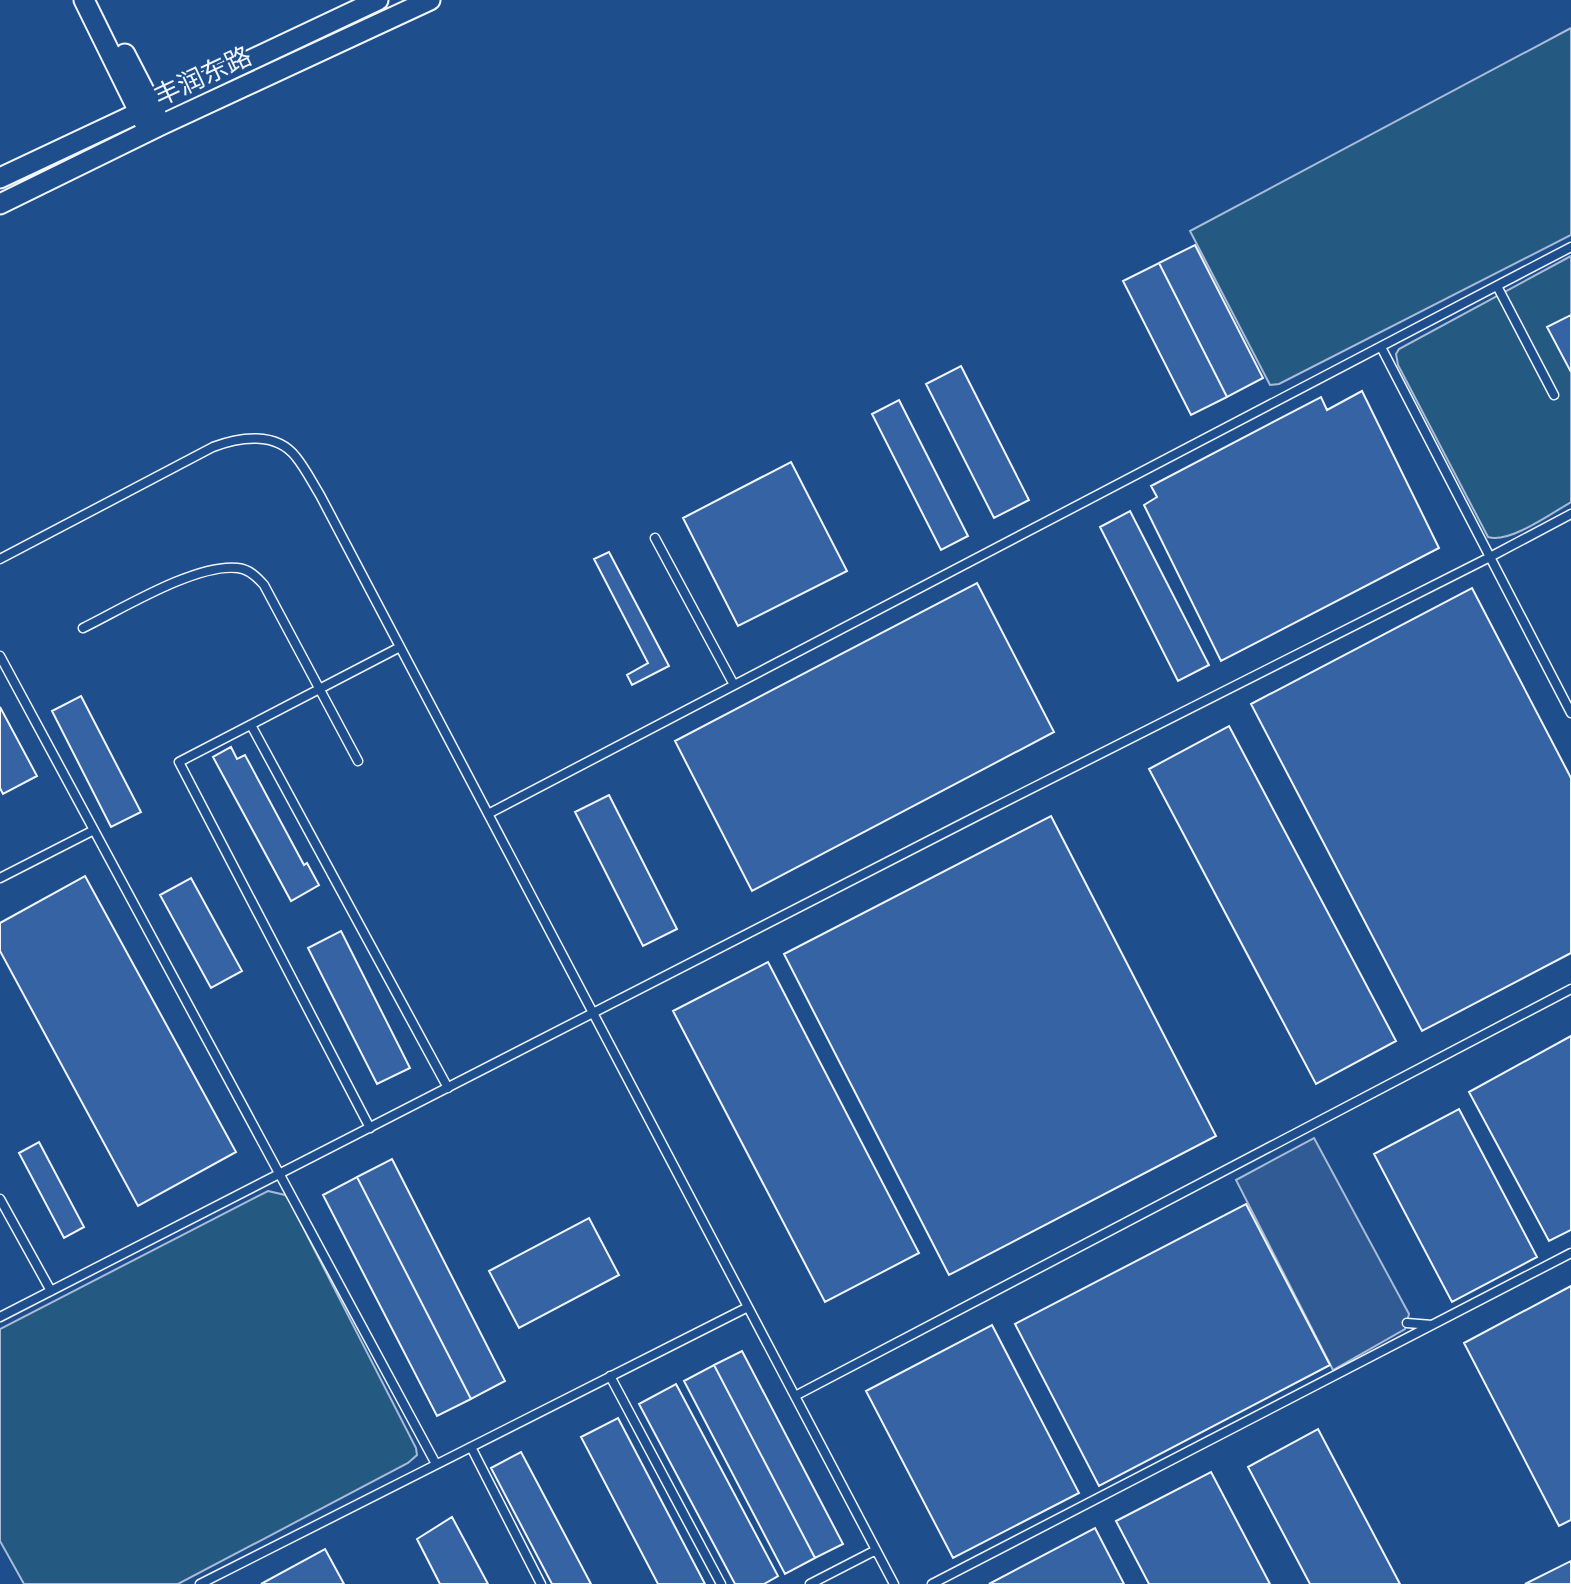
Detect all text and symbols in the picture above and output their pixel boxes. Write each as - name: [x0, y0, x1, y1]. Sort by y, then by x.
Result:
- street label: 丰润东路: [149, 41, 257, 113]

